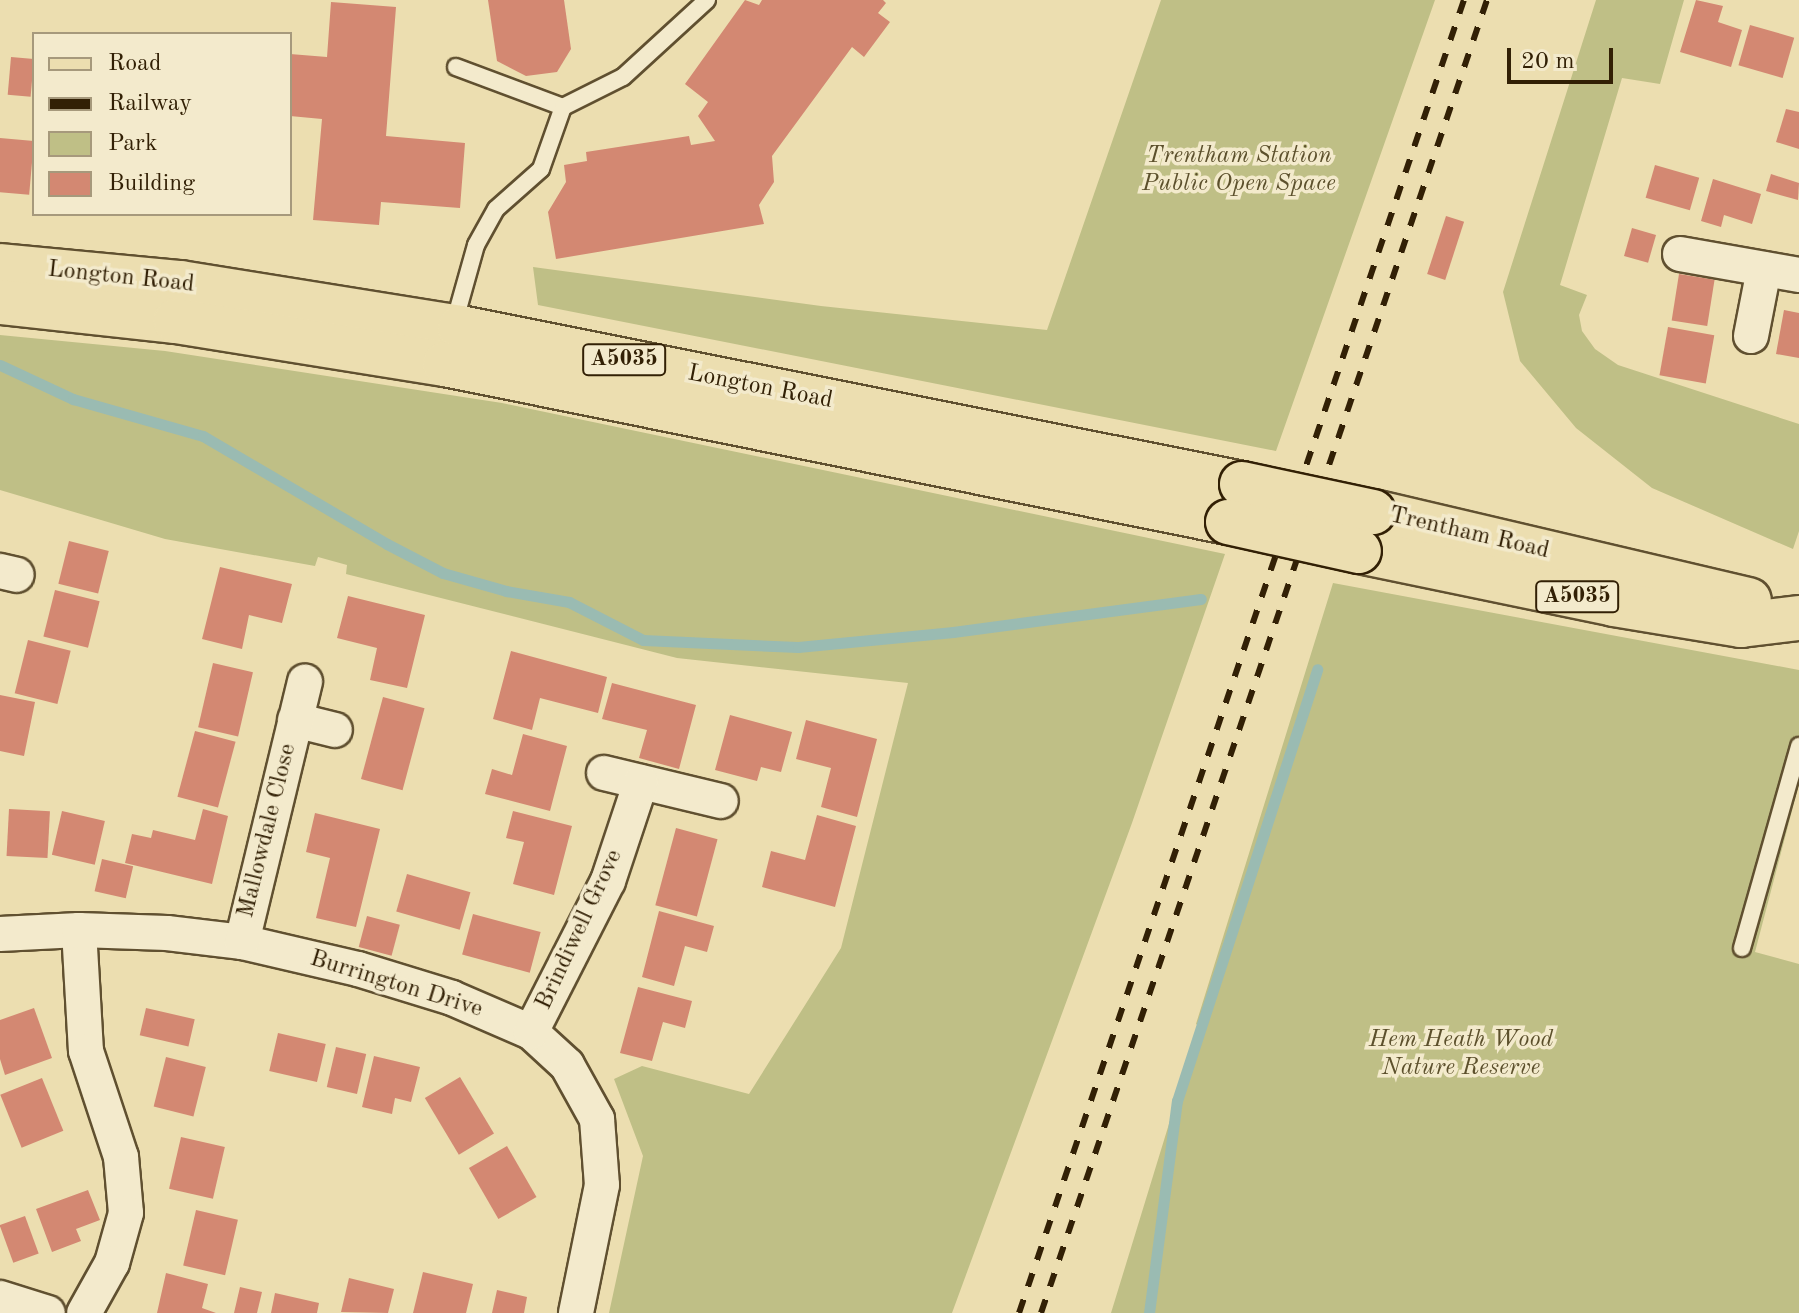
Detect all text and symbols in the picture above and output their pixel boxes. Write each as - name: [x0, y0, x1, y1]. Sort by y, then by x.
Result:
- legend: [32, 32, 292, 216]
- scale bar: [1511, 32, 1617, 82]
- text: 20 m: [1521, 50, 1575, 74]
- text: Road: [108, 52, 161, 76]
- text: Railway: [108, 92, 192, 116]
- text: Park: [108, 132, 157, 156]
- park label: Trentham Station Public Open Space: [1142, 143, 1336, 199]
- text: Building: [108, 172, 195, 196]
- street label: Longton Road: [46, 256, 196, 300]
- road number: A5035: [582, 342, 666, 378]
- street label: Longton Road: [685, 360, 835, 416]
- street label: Trentham Road: [1386, 502, 1552, 566]
- road number: A5035: [1535, 579, 1619, 615]
- street label: Mallowdale Close: [232, 741, 304, 921]
- street label: Brindiwell Grove: [530, 845, 630, 1015]
- street label: Burrington Drive: [306, 945, 486, 1025]
- park label: Hem Heath Wood Nature Reserve: [1369, 1027, 1553, 1083]

